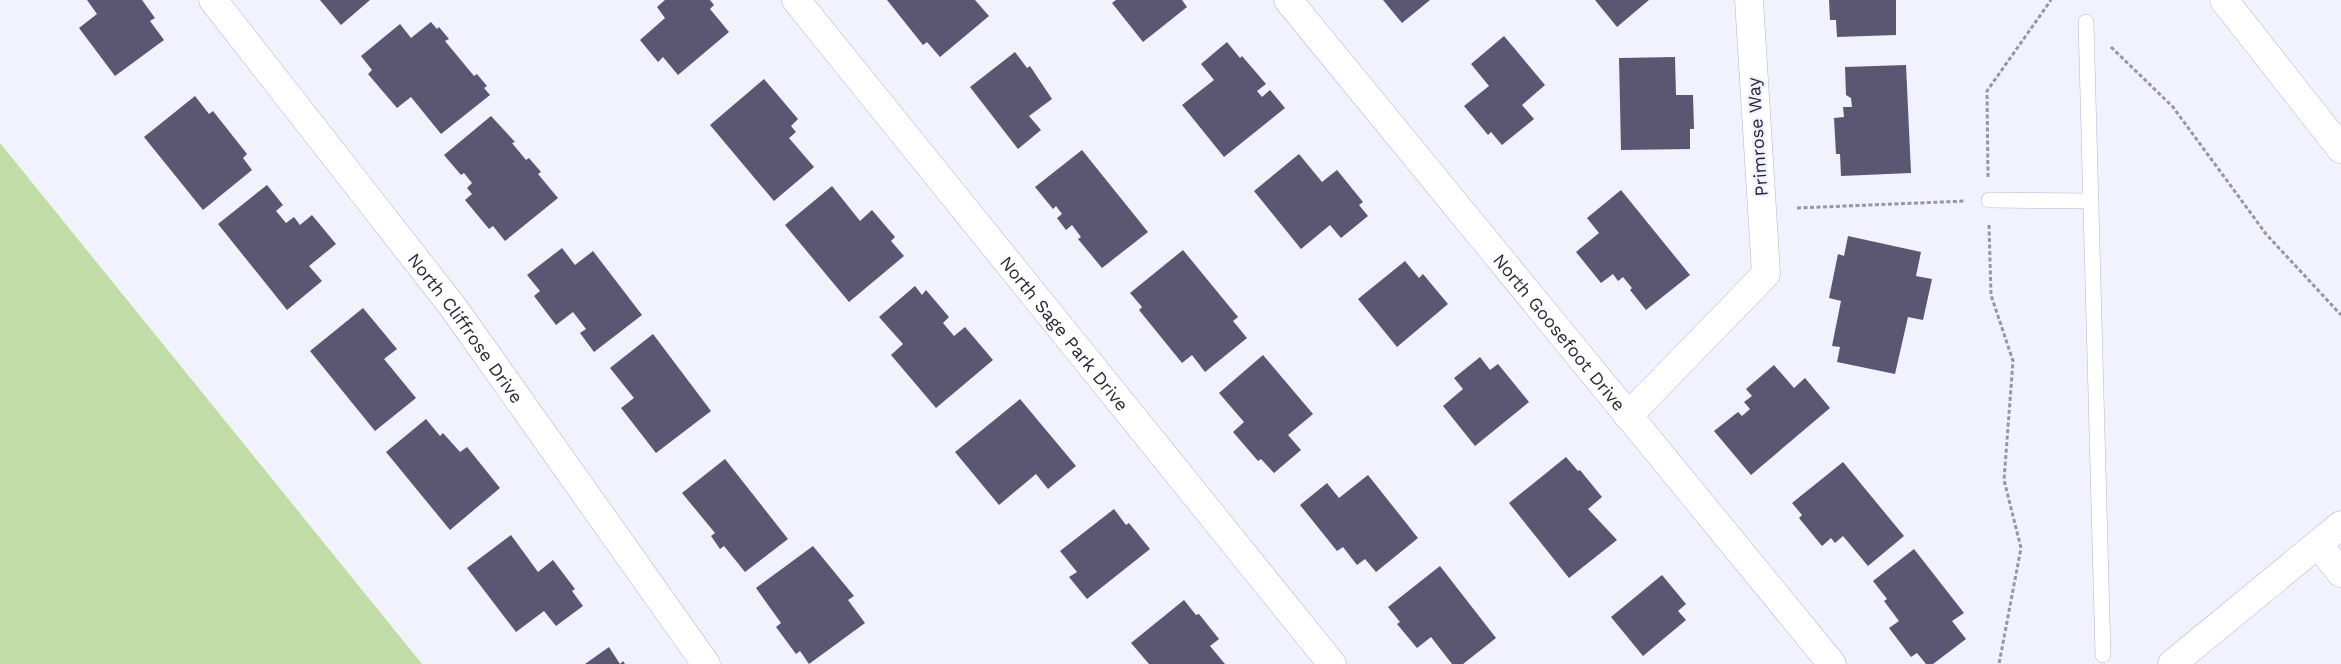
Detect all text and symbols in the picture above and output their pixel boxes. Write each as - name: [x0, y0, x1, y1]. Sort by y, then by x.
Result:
- street label: Primrose Way: [1742, 76, 1772, 197]
- street label: North Cliffrose Drive: [404, 248, 528, 407]
- street label: North Goosefoot Drive: [1489, 249, 1630, 415]
- street label: North Sage Park Drive: [996, 252, 1133, 415]

